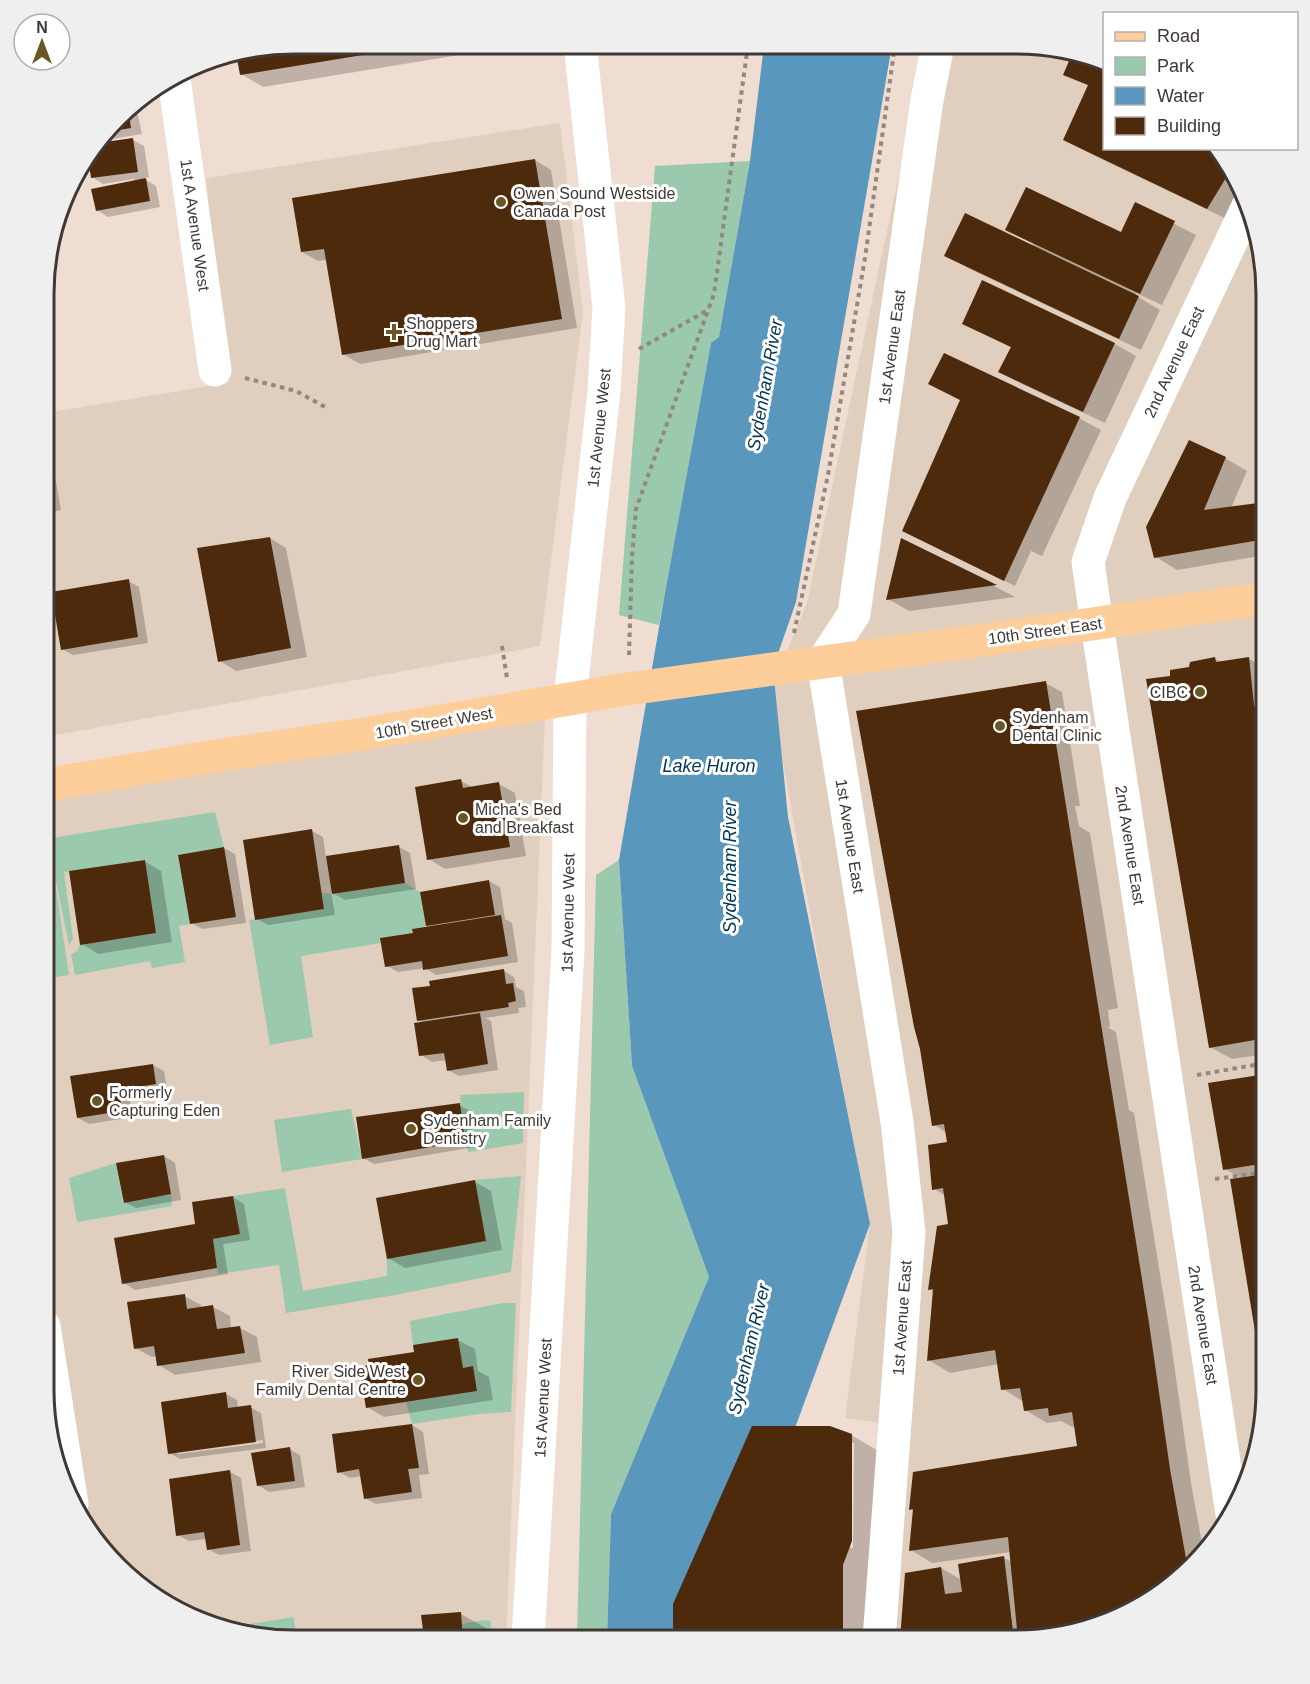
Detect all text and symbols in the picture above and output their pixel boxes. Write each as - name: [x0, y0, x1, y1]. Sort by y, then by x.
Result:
- north arrow: [12, 12, 72, 72]
- legend: [1103, 12, 1298, 150]
- text: N: [36, 19, 48, 36]
- text: Road: [1157, 26, 1200, 46]
- text: Park: [1157, 56, 1195, 76]
- text: Water: [1157, 86, 1204, 106]
- text: Building: [1157, 116, 1221, 136]
- street label: 1st A Avenue West: [177, 158, 213, 292]
- place label: Owen Sound Westside Canada Post: [513, 185, 676, 220]
- marker: Owen Sound Westside Canada Post: [494, 195, 508, 209]
- street label: 1st Avenue East: [876, 288, 909, 405]
- street label: 2nd Avenue East: [1141, 303, 1207, 420]
- place label: Shoppers Drug Mart: [406, 315, 478, 350]
- water label: Sydenham River: [744, 317, 787, 452]
- marker: Shoppers Drug Mart: [387, 325, 401, 339]
- street label: 1st Avenue West: [584, 367, 614, 488]
- street label: 10th Street East: [987, 615, 1104, 647]
- place label: CIBC: [1150, 684, 1188, 701]
- marker: CIBC: [1193, 685, 1207, 699]
- street label: 10th Street West: [374, 704, 495, 742]
- place label: Sydenham Dental Clinic: [1012, 709, 1102, 744]
- marker: Sydenham Dental Clinic: [993, 719, 1007, 733]
- water label: Lake Huron: [662, 756, 756, 776]
- street label: 1st Avenue East: [833, 778, 868, 895]
- street label: 2nd Avenue East: [1112, 784, 1148, 906]
- water label: Sydenham River: [720, 799, 740, 934]
- place label: Micha's Bed and Breakfast: [475, 801, 574, 836]
- marker: Micha's Bed and Breakfast: [456, 811, 470, 825]
- street label: 1st Avenue West: [558, 853, 578, 973]
- place label: Formerly Capturing Eden: [109, 1084, 220, 1119]
- marker: Formerly Capturing Eden: [90, 1094, 104, 1108]
- place label: Sydenham Family Dentistry: [423, 1112, 551, 1147]
- marker: Sydenham Family Dentistry: [404, 1122, 418, 1136]
- street label: 1st Avenue East: [889, 1259, 915, 1376]
- street label: 2nd Avenue East: [1185, 1264, 1221, 1386]
- water label: Sydenham River: [724, 1281, 774, 1416]
- street label: 1st Avenue West: [531, 1337, 555, 1458]
- place label: River Side West Family Dental Centre: [256, 1363, 407, 1398]
- marker: River Side West Family Dental Centre: [411, 1373, 425, 1387]

